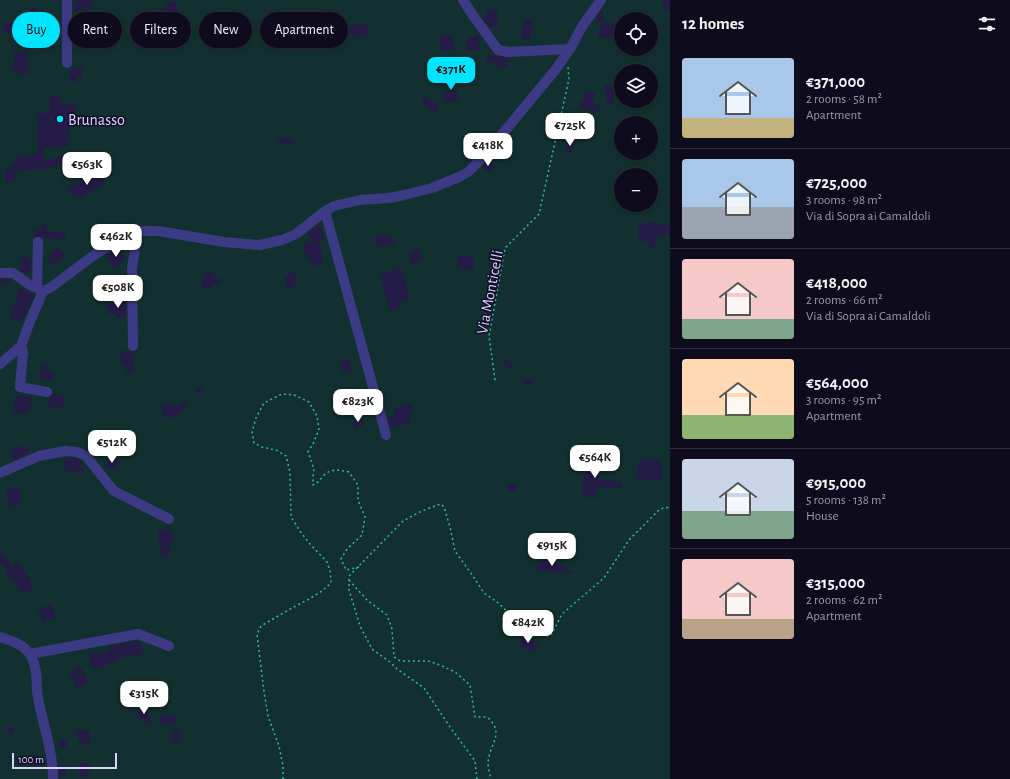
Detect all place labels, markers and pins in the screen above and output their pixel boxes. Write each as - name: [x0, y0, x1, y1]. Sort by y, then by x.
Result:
- pin: €371K: [423, 57, 479, 91]
- place label: Brunasso: [68, 112, 125, 128]
- pin: €725K: [542, 113, 598, 147]
- marker: Brunasso: [55, 114, 65, 124]
- pin: €418K: [460, 133, 516, 167]
- pin: €563K: [59, 152, 115, 186]
- pin: €462K: [88, 224, 144, 258]
- pin: €508K: [90, 275, 146, 309]
- pin: €823K: [330, 389, 386, 423]
- pin: €512K: [84, 430, 140, 464]
- pin: €564K: [567, 445, 623, 479]
- pin: €915K: [524, 533, 580, 567]
- pin: €842K: [500, 610, 556, 644]
- pin: €315K: [116, 681, 172, 715]

